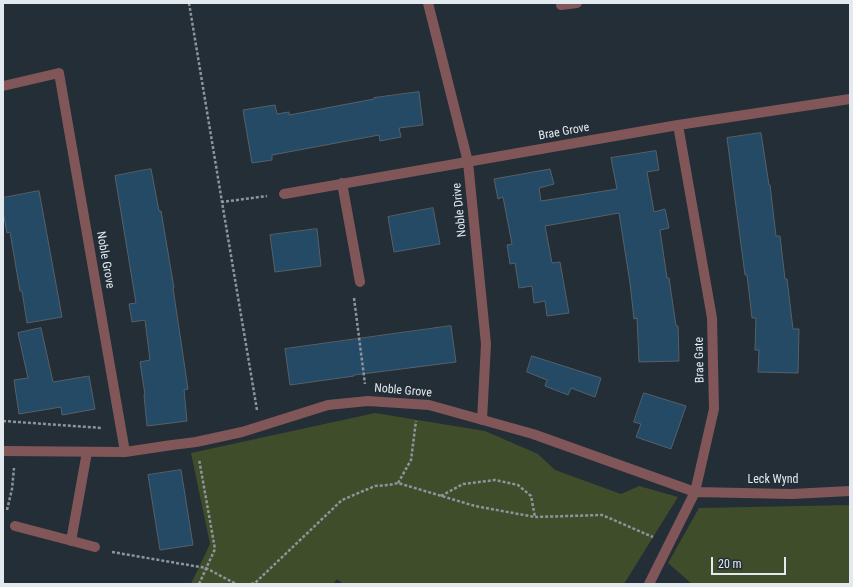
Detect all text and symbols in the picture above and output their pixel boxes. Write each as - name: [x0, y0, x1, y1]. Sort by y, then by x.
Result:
- street label: Brae Grove: [537, 120, 591, 144]
- street label: Noble Drive: [450, 182, 470, 238]
- street label: Noble Grove: [93, 230, 117, 290]
- street label: Brae Gate: [692, 337, 708, 383]
- street label: Noble Grove: [374, 381, 432, 401]
- street label: Leck Wynd: [748, 473, 798, 487]
- scale bar: [713, 549, 788, 575]
- text: 20 m: [718, 557, 742, 571]

